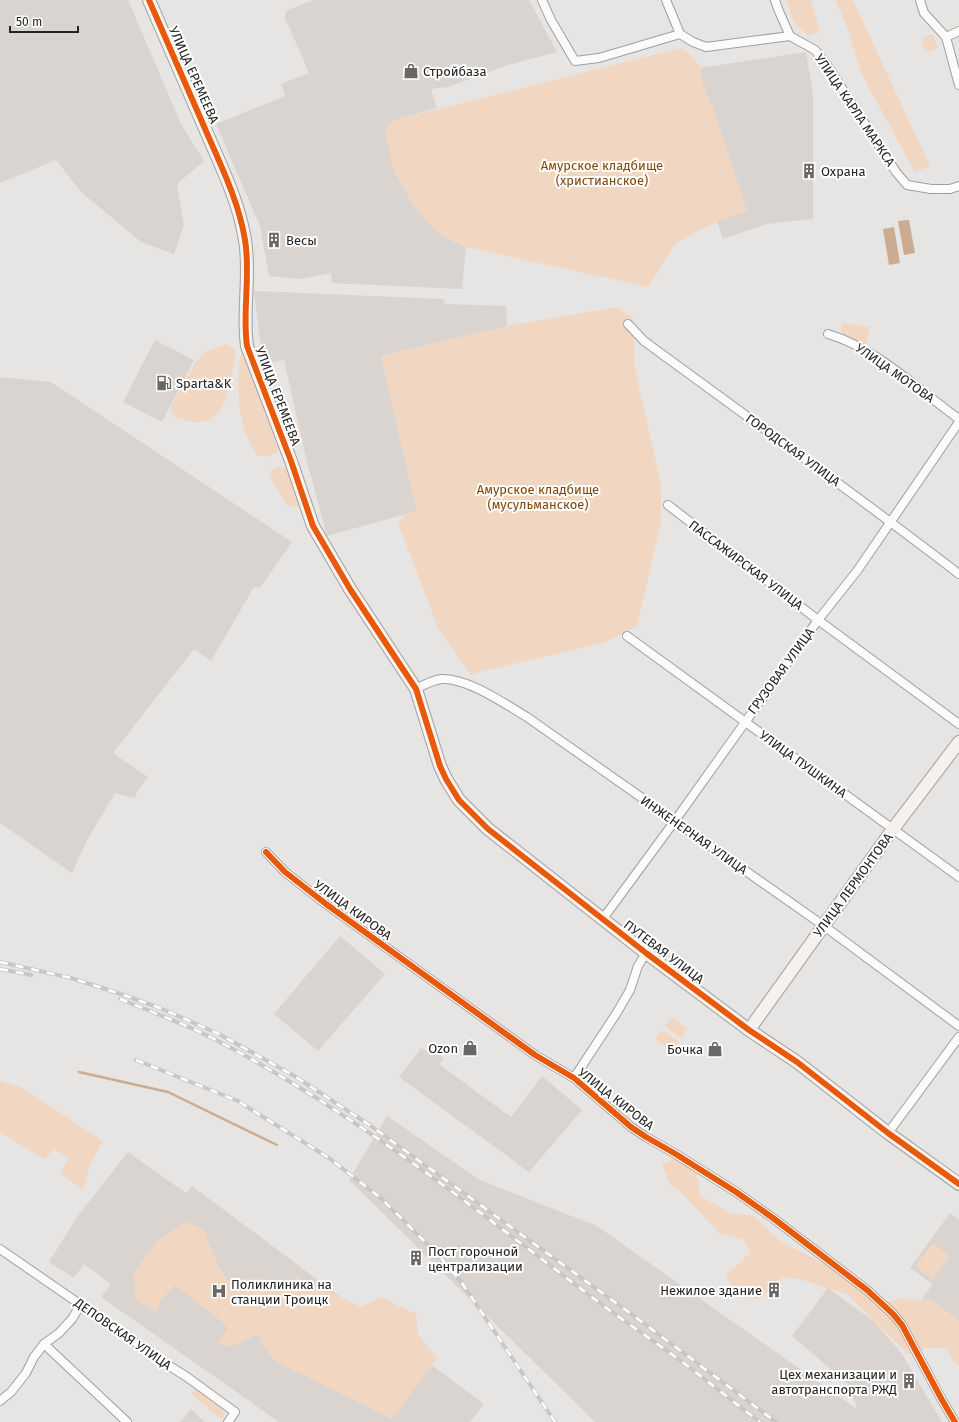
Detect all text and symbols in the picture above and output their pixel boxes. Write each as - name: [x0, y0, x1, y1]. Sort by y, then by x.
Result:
- scale bar: [10, 8, 78, 34]
- text: 50 m: [16, 15, 42, 29]
- street label: УЛИЦА ЕРЕМЕЕВА: [166, 24, 222, 126]
- street label: УЛИЦА КАРЛА МАРКСА: [812, 51, 899, 170]
- shop icon: Стройбаза: [402, 62, 420, 80]
- place label: Стройбаза: [423, 64, 487, 79]
- park label: Амурское кладбище (христианское): [541, 158, 663, 188]
- building icon: Охрана: [800, 162, 818, 180]
- place label: Охрана: [821, 164, 866, 179]
- building icon: Весы: [265, 231, 283, 249]
- place label: Весы: [286, 233, 317, 248]
- street label: УЛИЦА МОТОВА: [853, 340, 938, 406]
- street label: УЛИЦА ЕРЕМЕЕВА: [252, 345, 304, 448]
- fuel station icon: Sparta&K: [155, 374, 173, 392]
- place label: Sparta&K: [176, 376, 232, 391]
- street label: ГОРОДСКАЯ УЛИЦА: [743, 411, 844, 490]
- park label: Амурское кладбище (мусульманское): [477, 482, 599, 512]
- street label: ПАССАЖИРСКАЯ УЛИЦА: [686, 517, 806, 613]
- street label: ГРУЗОВАЯ УЛИЦА: [745, 624, 818, 717]
- street label: УЛИЦА ПУШКИНА: [756, 727, 850, 801]
- street label: ИНЖЕНЕРНАЯ УЛИЦА: [638, 793, 751, 878]
- street label: УЛИЦА ЛЕРМОНТОВА: [810, 830, 896, 940]
- street label: УЛИЦА КИРОВА: [311, 877, 395, 943]
- street label: ПУТЕВАЯ УЛИЦА: [621, 917, 707, 987]
- shop icon: Ozon: [461, 1039, 479, 1057]
- shop icon: Бочка: [706, 1040, 724, 1058]
- place label: Ozon: [428, 1041, 458, 1056]
- place label: Бочка: [667, 1042, 703, 1057]
- street label: УЛИЦА КИРОВА: [575, 1065, 657, 1134]
- place label: Пост горочной централизации: [428, 1244, 523, 1274]
- building icon: Пост горочной централизации: [407, 1249, 425, 1267]
- place label: Поликлиника на станции Троицк: [231, 1277, 332, 1307]
- building icon: Нежилое здание: [765, 1281, 783, 1299]
- hospital icon: Поликлиника на станции Троицк: [210, 1282, 228, 1300]
- place label: Нежилое здание: [660, 1283, 762, 1298]
- street label: ДЕПОВСКАЯ УЛИЦА: [71, 1294, 175, 1373]
- place label: Цех механизации и автотранспорта РЖД: [771, 1367, 897, 1397]
- building icon: Цех механизации и автотранспорта РЖД: [900, 1372, 918, 1390]

